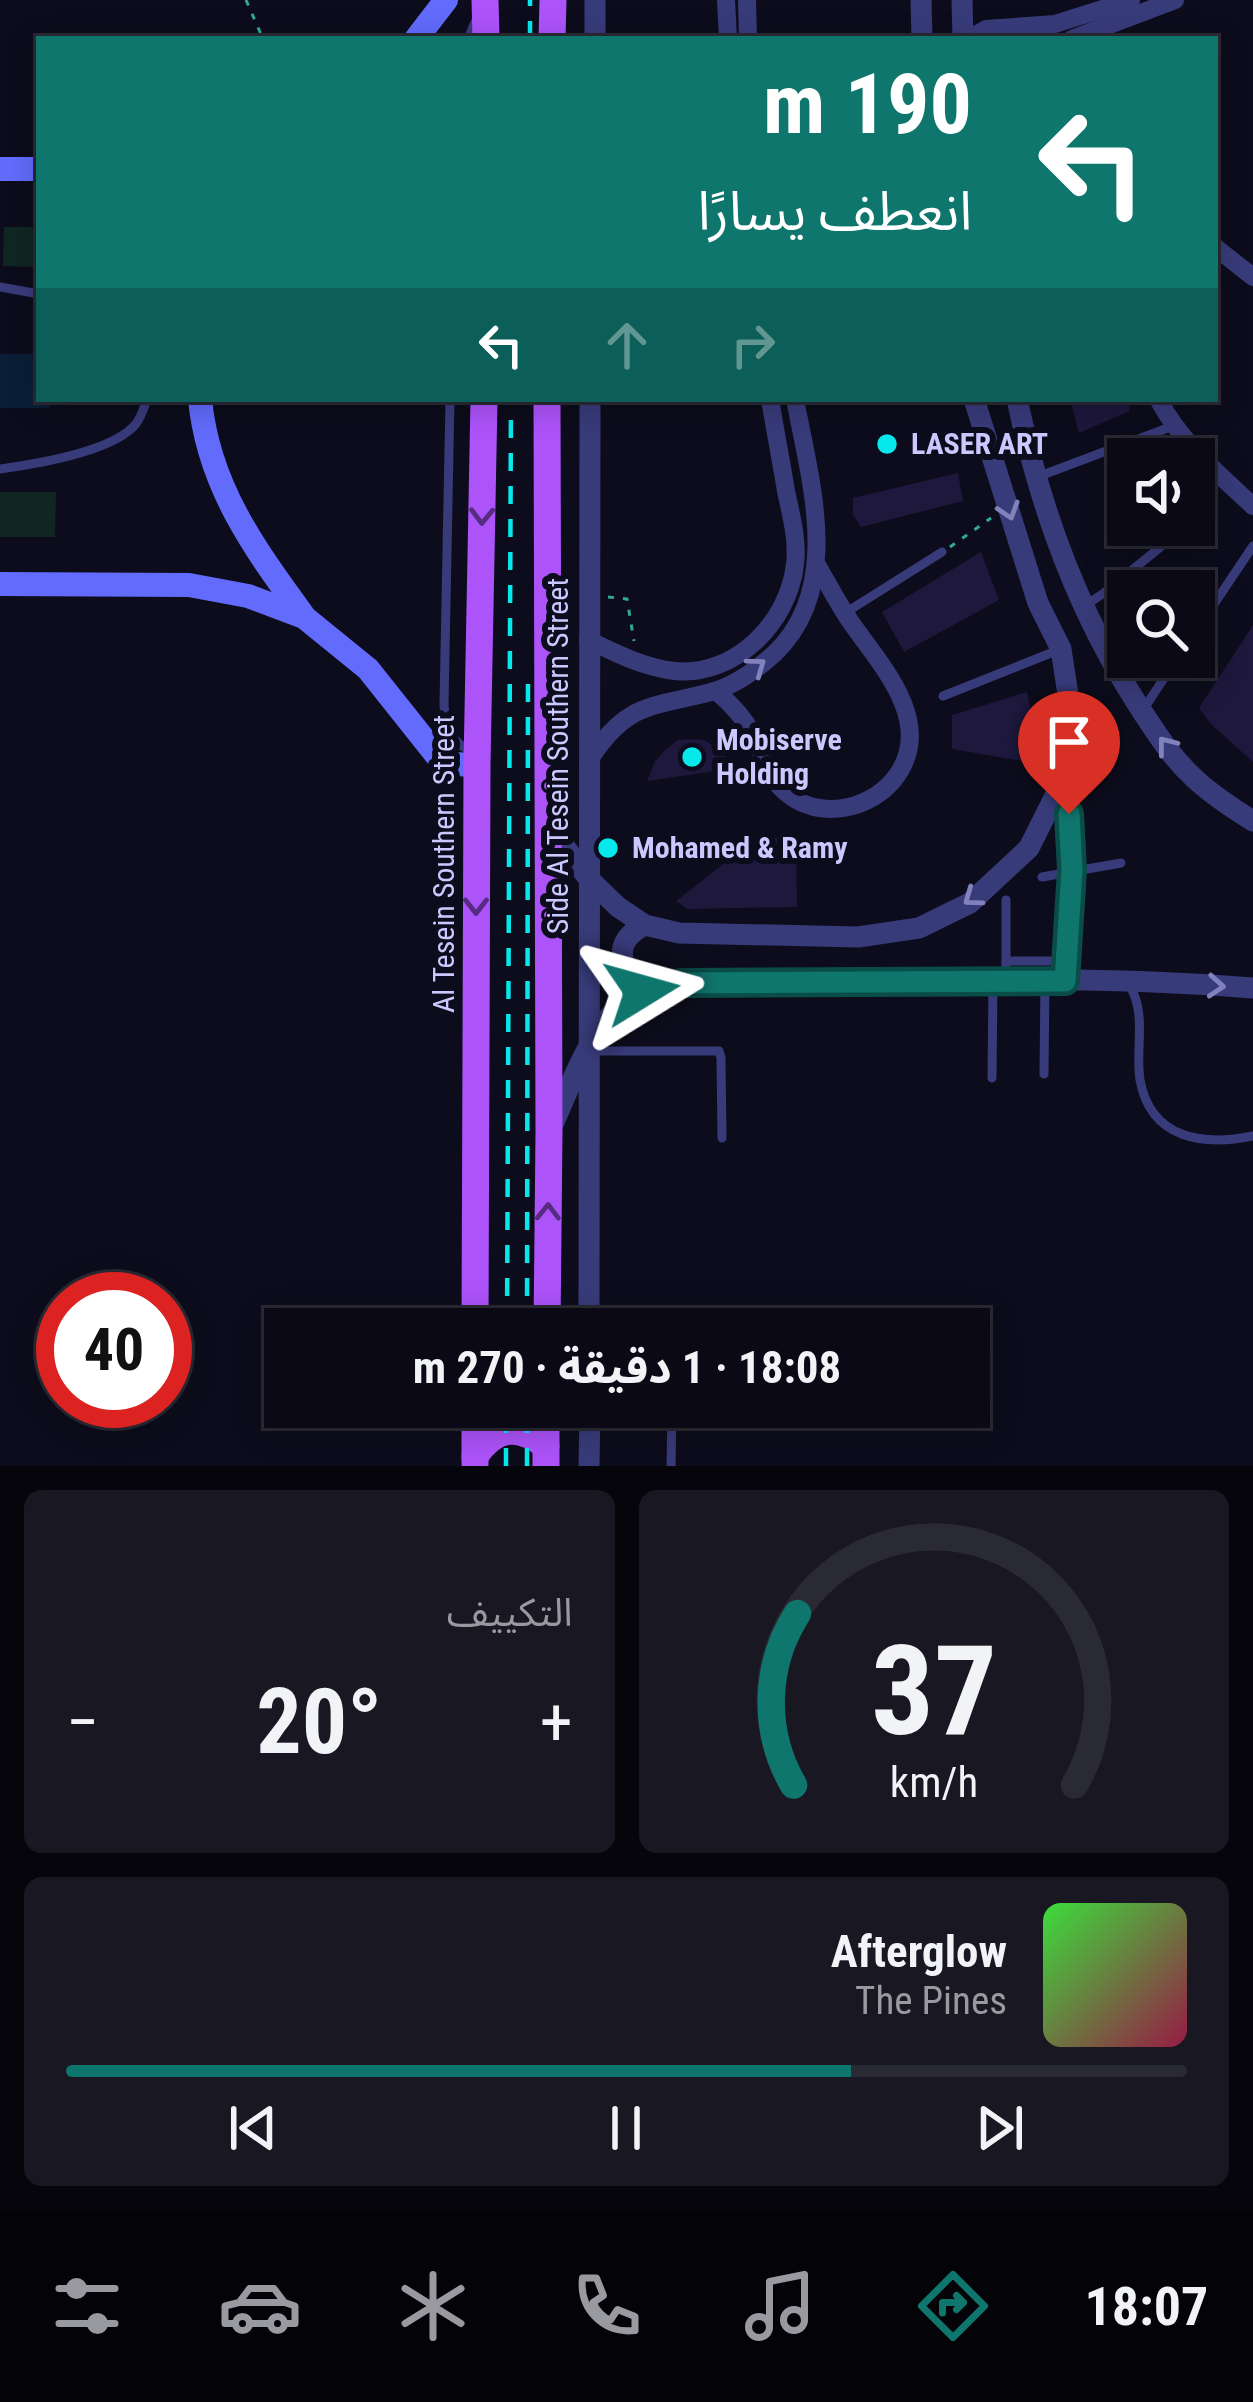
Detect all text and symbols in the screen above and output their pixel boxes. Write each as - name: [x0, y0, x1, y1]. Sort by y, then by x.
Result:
- text: 190 m: [763, 55, 972, 154]
- icon: left: [1014, 84, 1170, 240]
- text: انعطف يسارًا: [697, 180, 972, 243]
- icon: left: [468, 312, 534, 378]
- icon: ahead: [594, 312, 660, 378]
- icon: right: [720, 312, 786, 378]
- place label: LASER ART: [911, 426, 1048, 461]
- marker: LASER ART: [874, 431, 900, 457]
- map controls: [1107, 438, 1215, 678]
- button: sound: [1107, 438, 1215, 546]
- one-way arrow: [994, 500, 1019, 521]
- one-way arrow: [469, 507, 495, 526]
- button: search: [1107, 570, 1215, 678]
- street label: Side Al Tesein Southern Street: [540, 578, 575, 934]
- one-way arrow: [744, 659, 765, 681]
- pin: [1018, 691, 1120, 814]
- icon: arrive: [1036, 709, 1102, 775]
- street label: Al Tesein Southern Street: [426, 715, 461, 1013]
- place label: Mobiserve Holding: [716, 722, 842, 791]
- one-way arrow: [1159, 736, 1180, 758]
- marker: Mobiserve Holding: [679, 744, 705, 770]
- place label: Mohamed & Ramy: [632, 830, 848, 865]
- marker: Mohamed & Ramy: [595, 835, 621, 861]
- one-way arrow: [963, 884, 985, 906]
- one-way arrow: [463, 898, 489, 916]
- position arrow: [579, 928, 705, 1054]
- one-way arrow: [1207, 972, 1226, 998]
- one-way arrow: [535, 1202, 561, 1221]
- speed limit sign: 40: [36, 1272, 192, 1428]
- text: 18:08 · 1 دقيقة · 270 m: [413, 1341, 841, 1394]
- text: التكييف: [447, 1590, 573, 1636]
- text: 37: [871, 1618, 997, 1764]
- text: 20°: [256, 1670, 382, 1775]
- text: −: [66, 1684, 99, 1761]
- text: +: [540, 1684, 572, 1761]
- text: km/h: [890, 1756, 978, 1806]
- text: Afterglow: [831, 1925, 1007, 1978]
- text: The Pines: [855, 1978, 1007, 2024]
- icon: previous: [220, 2095, 286, 2161]
- icon: pause: [593, 2095, 659, 2161]
- icon: next: [967, 2095, 1033, 2161]
- icon: filters: [45, 2264, 129, 2348]
- icon: car: [218, 2264, 302, 2348]
- icon: climate: [391, 2264, 475, 2348]
- icon: phone: [565, 2264, 649, 2348]
- icon: music: [738, 2264, 822, 2348]
- icon: directions: [911, 2264, 995, 2348]
- text: 18:07: [1084, 2275, 1208, 2338]

